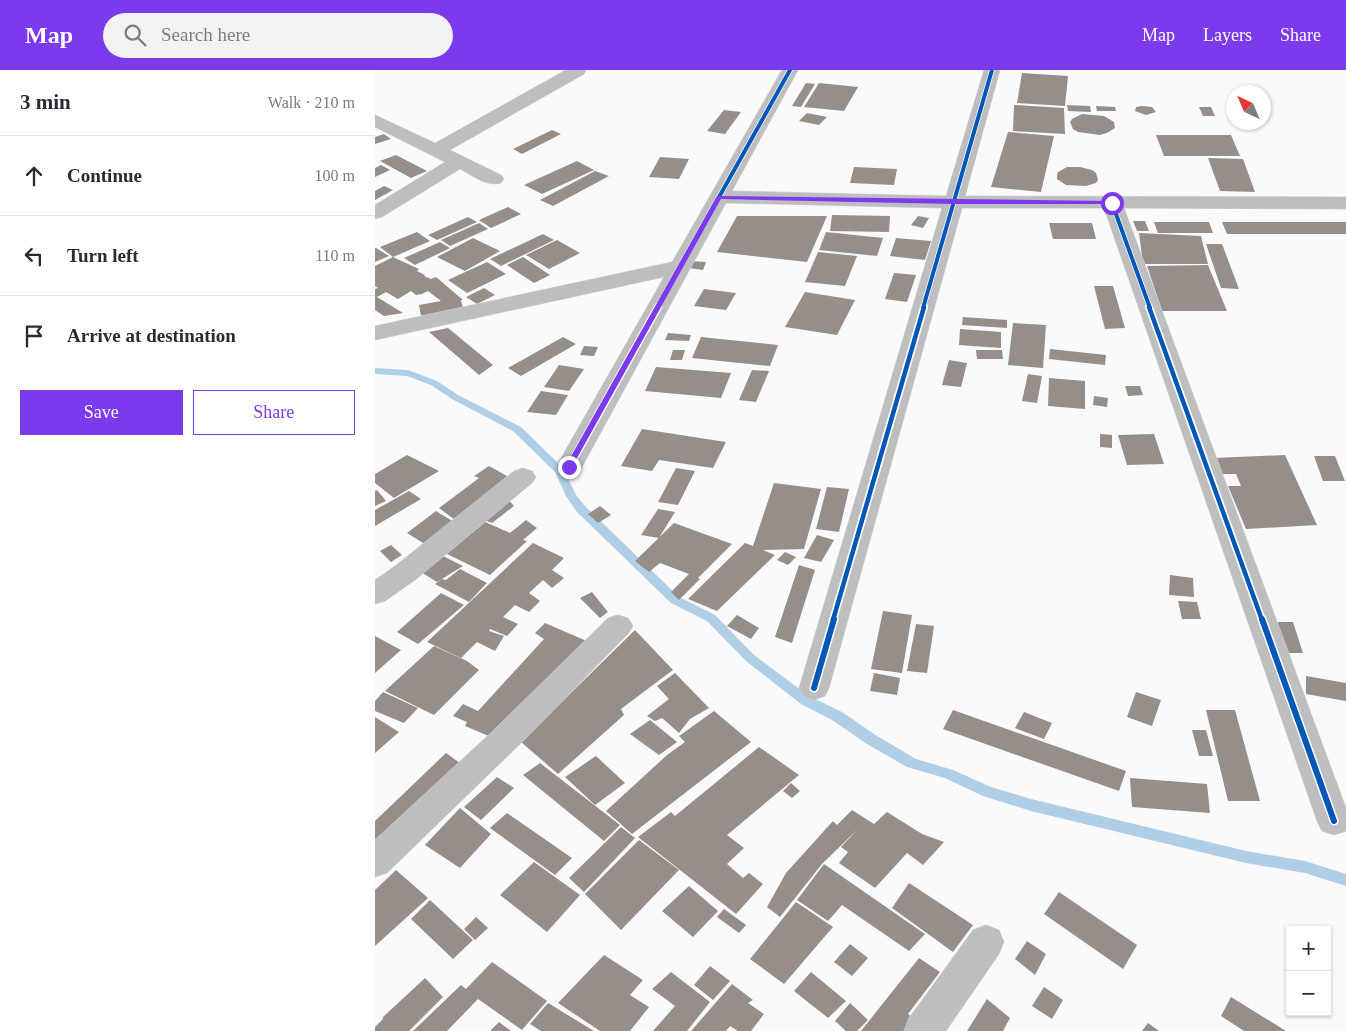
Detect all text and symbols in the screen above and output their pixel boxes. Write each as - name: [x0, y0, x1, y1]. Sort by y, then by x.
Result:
- search box: [103, 13, 453, 58]
- icon: search: [121, 21, 149, 49]
- text: Map: [25, 22, 73, 48]
- text: Search here: [161, 24, 250, 45]
- text: Map: [1142, 25, 1175, 45]
- text: Layers: [1203, 25, 1252, 45]
- text: Share: [1280, 25, 1321, 45]
- north arrow: [1226, 85, 1271, 130]
- text: 3 min: [20, 90, 71, 114]
- text: Walk · 210 m: [268, 94, 355, 111]
- icon: ahead: [20, 162, 48, 190]
- text: Continue: [67, 165, 142, 186]
- text: 100 m: [315, 167, 355, 184]
- route start: [1101, 192, 1124, 215]
- icon: left: [20, 242, 48, 270]
- text: Turn left: [67, 245, 139, 266]
- text: 110 m: [315, 247, 355, 264]
- icon: arrive: [20, 322, 48, 350]
- text: Arrive at destination: [67, 325, 236, 346]
- button: Save: [20, 390, 183, 435]
- button: Share: [193, 390, 355, 435]
- route end: [558, 456, 581, 479]
- map controls: [1286, 926, 1331, 1016]
- button: +: [1286, 926, 1331, 971]
- button: −: [1286, 971, 1331, 1016]

